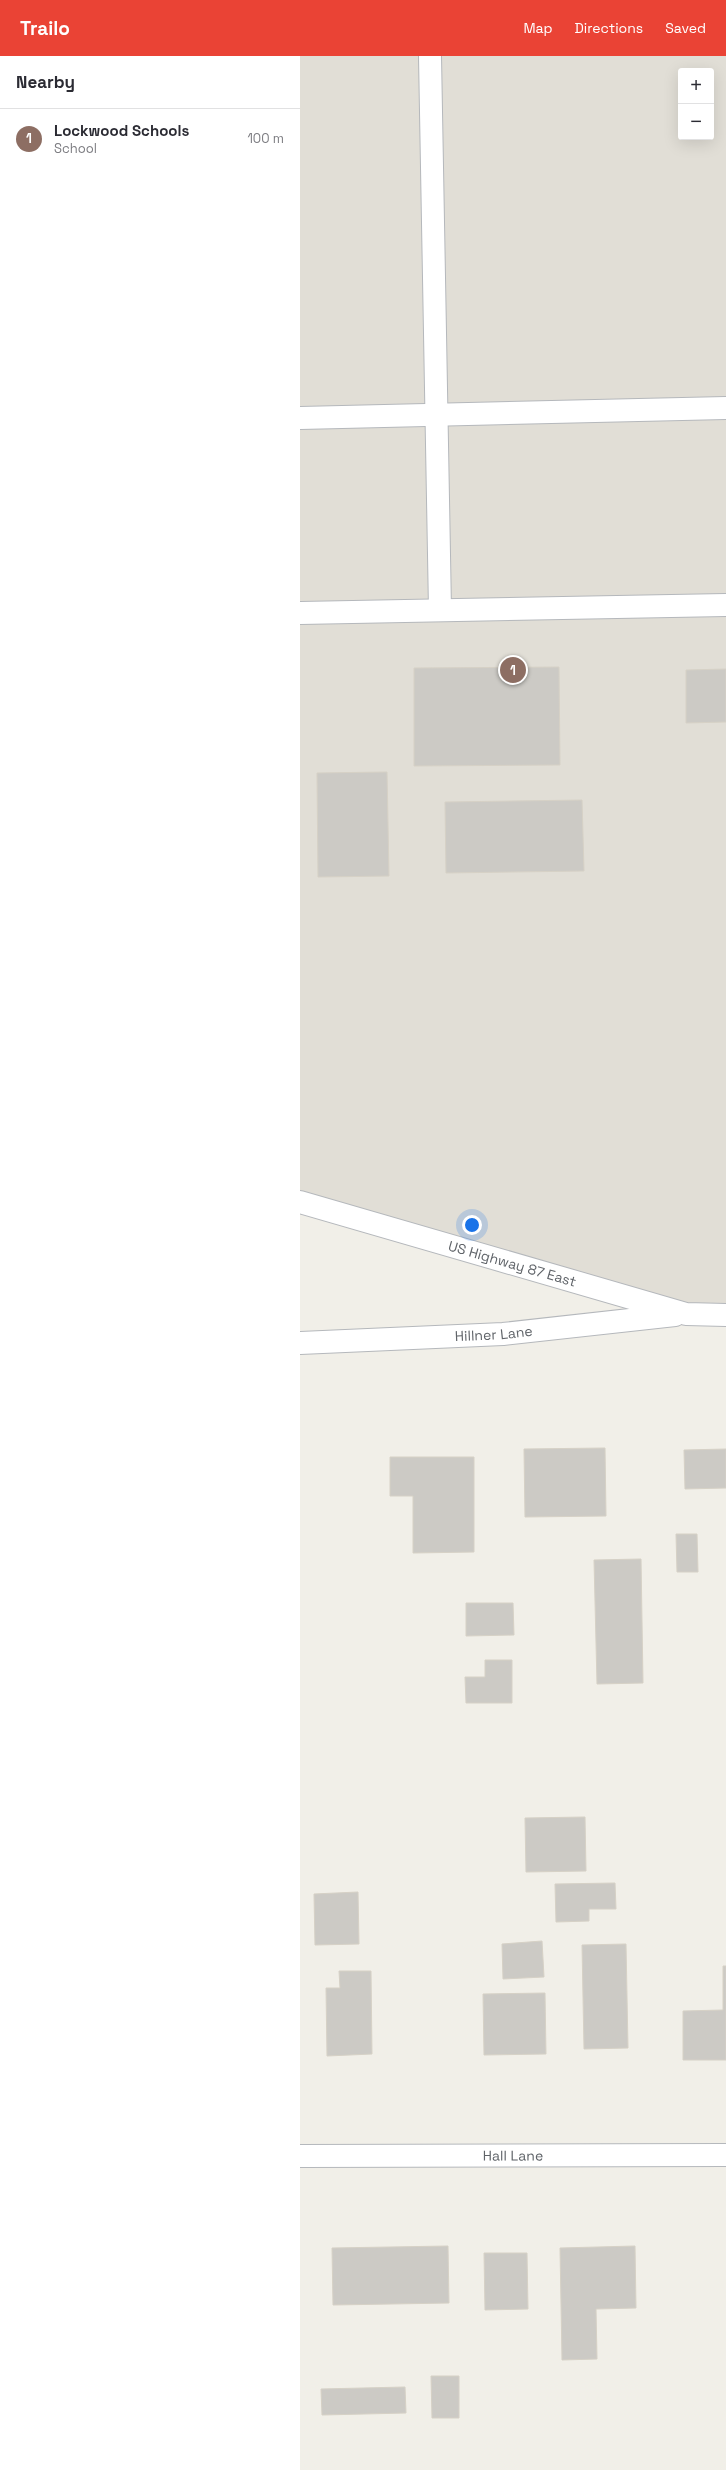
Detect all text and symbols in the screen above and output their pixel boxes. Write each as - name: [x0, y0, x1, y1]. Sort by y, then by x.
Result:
- text: Trailo: [20, 16, 70, 41]
- text: Map: [523, 19, 553, 37]
- text: Directions: [575, 19, 643, 37]
- text: Saved: [665, 19, 706, 37]
- map controls: [678, 68, 714, 140]
- button: +: [678, 68, 714, 104]
- text: Nearby: [16, 71, 75, 93]
- button: −: [678, 104, 714, 140]
- text: Lockwood Schools: [54, 121, 189, 140]
- text: 1: [26, 130, 32, 147]
- text: 100 m: [247, 130, 284, 147]
- text: School: [54, 140, 97, 157]
- pin: 1: [500, 655, 526, 685]
- your location: [462, 1215, 482, 1235]
- street label: US Highway 87 East: [446, 1236, 578, 1291]
- street label: Hillner Lane: [455, 1322, 534, 1345]
- street label: Hall Lane: [483, 2146, 543, 2165]

